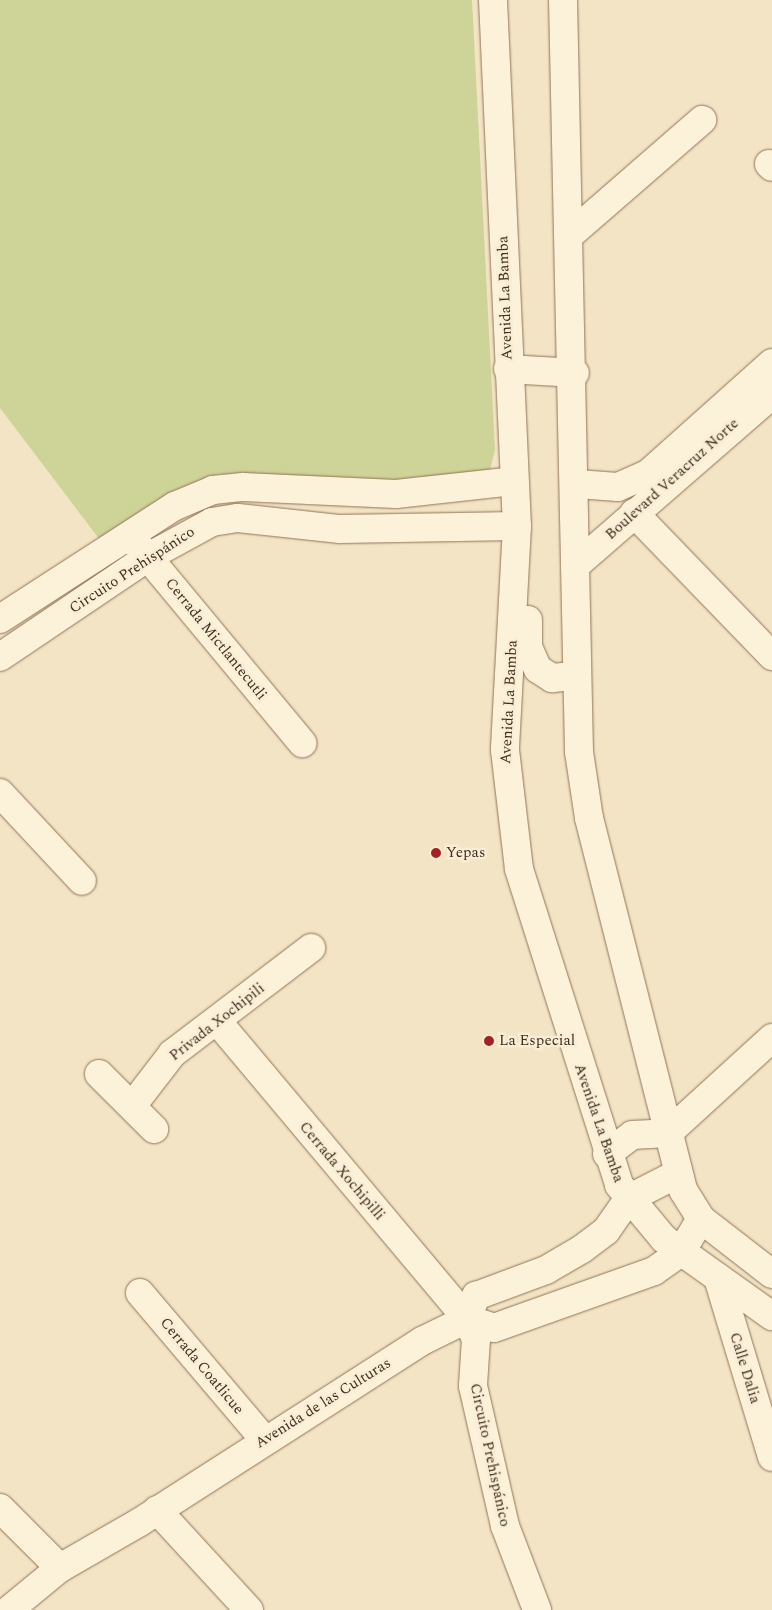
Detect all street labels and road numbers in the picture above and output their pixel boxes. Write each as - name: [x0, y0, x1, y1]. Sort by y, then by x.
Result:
- street label: Avenida La Bamba: [494, 236, 516, 360]
- street label: Boulevard Veracruz Norte: [602, 414, 742, 544]
- street label: Circuito Prehispánico: [66, 523, 198, 617]
- street label: Cerrada Mictlantecutli: [161, 574, 271, 704]
- street label: Avenida La Bamba: [497, 639, 521, 765]
- street label: Privada Xochipili: [166, 979, 268, 1065]
- street label: Avenida La Bamba: [570, 1061, 628, 1185]
- street label: Cerrada Xochipilli: [295, 1118, 389, 1224]
- street label: Cerrada Coatlicue: [156, 1314, 248, 1418]
- street label: Calle Dalia: [726, 1330, 764, 1406]
- street label: Avenida de las Culturas: [252, 1354, 394, 1452]
- street label: Circuito Prehispánico: [466, 1382, 514, 1528]

